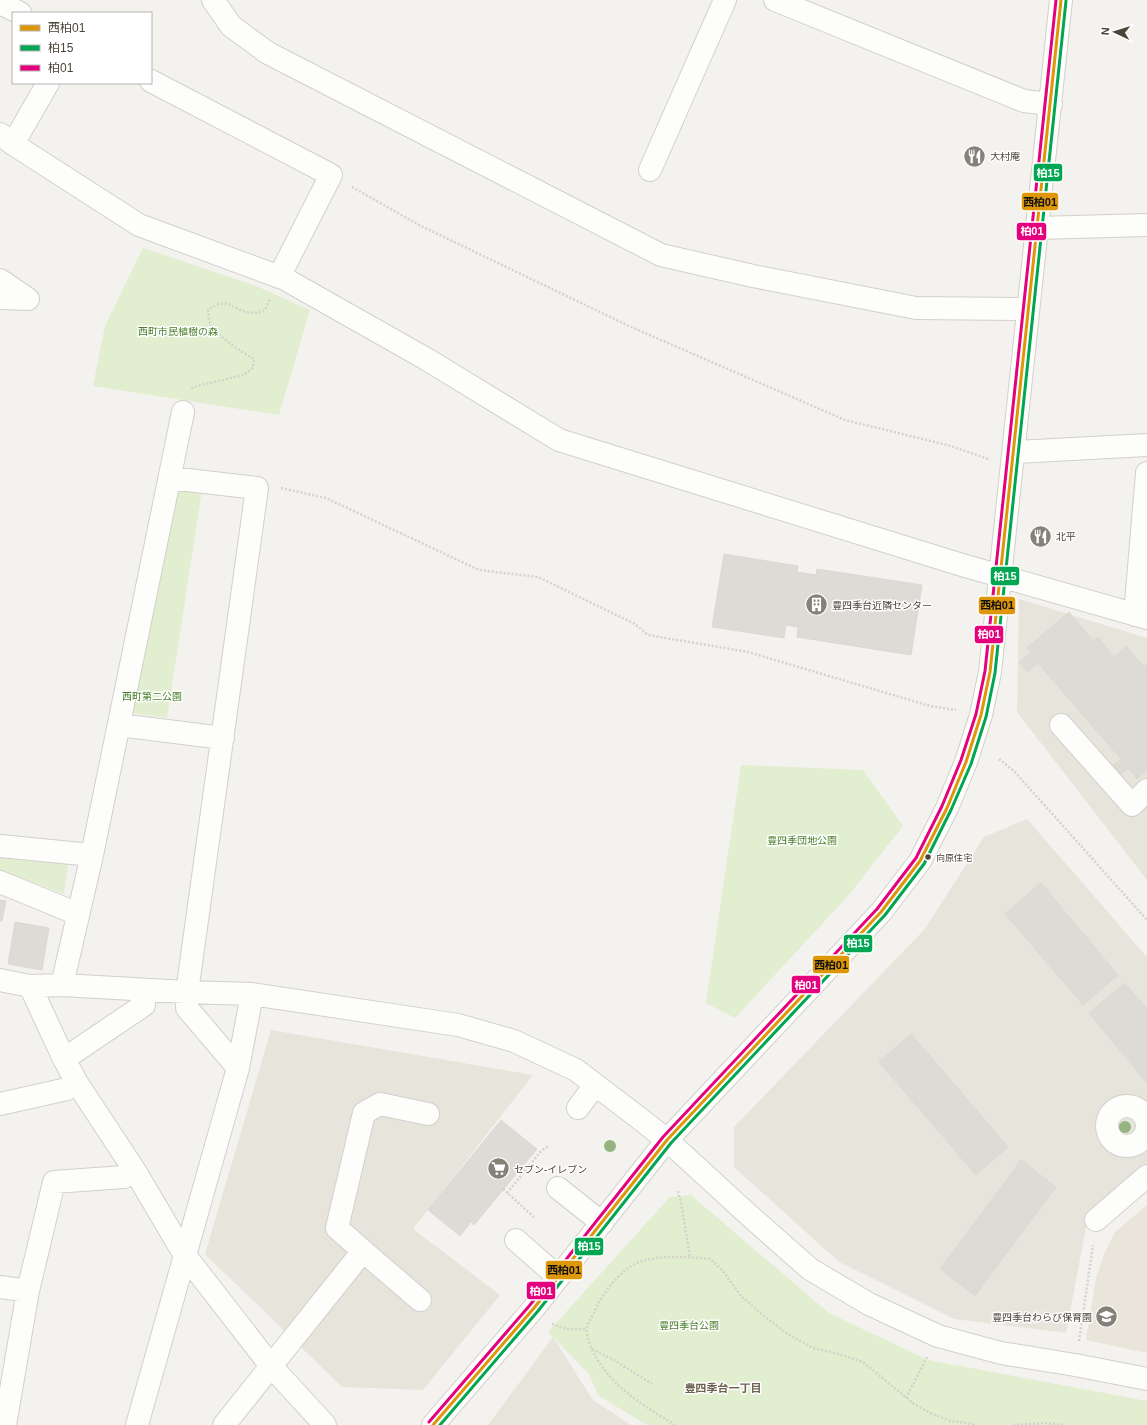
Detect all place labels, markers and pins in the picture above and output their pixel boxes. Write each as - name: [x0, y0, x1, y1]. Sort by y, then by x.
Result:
- restaurant icon: 大村庵: [962, 143, 988, 169]
- place label: 大村庵: [990, 151, 1020, 162]
- restaurant icon: 北平: [1027, 523, 1053, 549]
- place label: 北平: [1056, 531, 1076, 542]
- building icon: 豊四季台近隣センター: [804, 592, 830, 618]
- place label: 豊四季台近隣センター: [832, 600, 932, 611]
- marker: 向原住宅: [923, 852, 933, 862]
- place label: 向原住宅: [936, 853, 972, 863]
- supermarket icon: セブン-イレブン: [486, 1156, 512, 1182]
- place label: セブン-イレブン: [514, 1164, 587, 1175]
- school or university icon: 豊四季台わらび保育園: [1094, 1304, 1120, 1330]
- place label: 豊四季台わらび保育園: [992, 1312, 1092, 1323]

